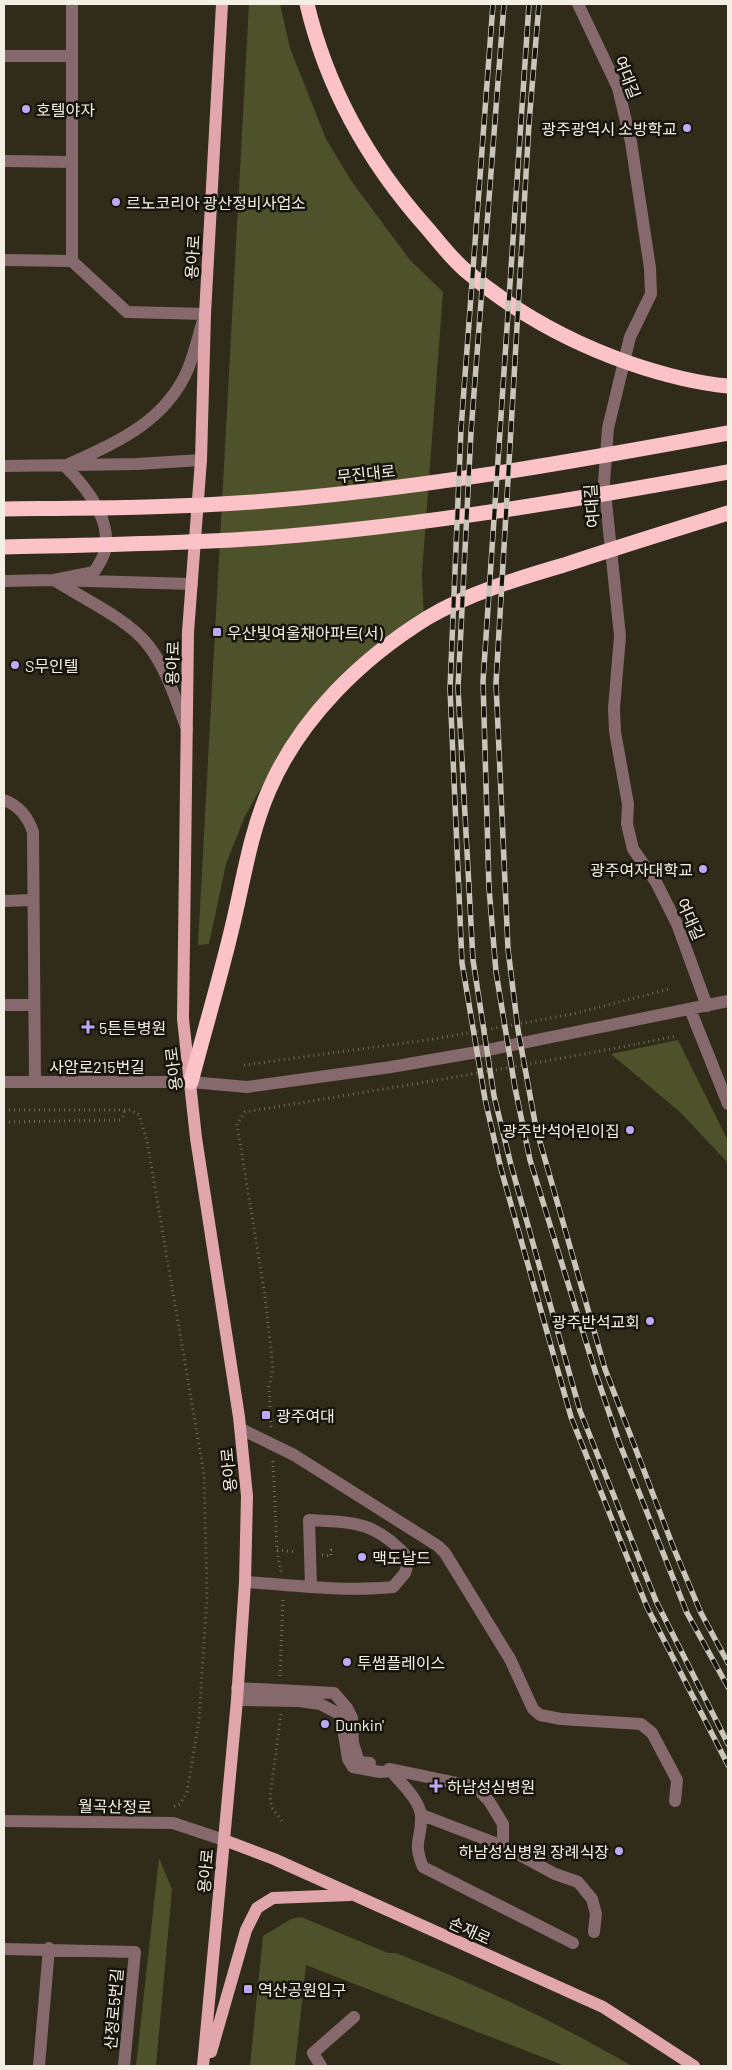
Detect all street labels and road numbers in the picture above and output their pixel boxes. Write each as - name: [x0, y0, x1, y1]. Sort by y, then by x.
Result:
- street label: 여대길: [611, 53, 645, 101]
- street label: 용아로: [181, 234, 203, 280]
- street label: 무진대로: [336, 460, 397, 486]
- street label: 여대길: [580, 483, 602, 529]
- street label: 용아로: [162, 640, 182, 685]
- street label: 여대길: [673, 895, 709, 943]
- street label: 용아로: [161, 1046, 185, 1092]
- street label: 사암로215번길: [49, 1057, 145, 1076]
- street label: 용아로: [217, 1447, 239, 1493]
- street label: 월곡산정로: [78, 1796, 152, 1816]
- street label: 용아로: [194, 1848, 216, 1894]
- street label: 손재로: [446, 1912, 494, 1948]
- street label: 산정로5번길: [100, 1967, 126, 2051]

